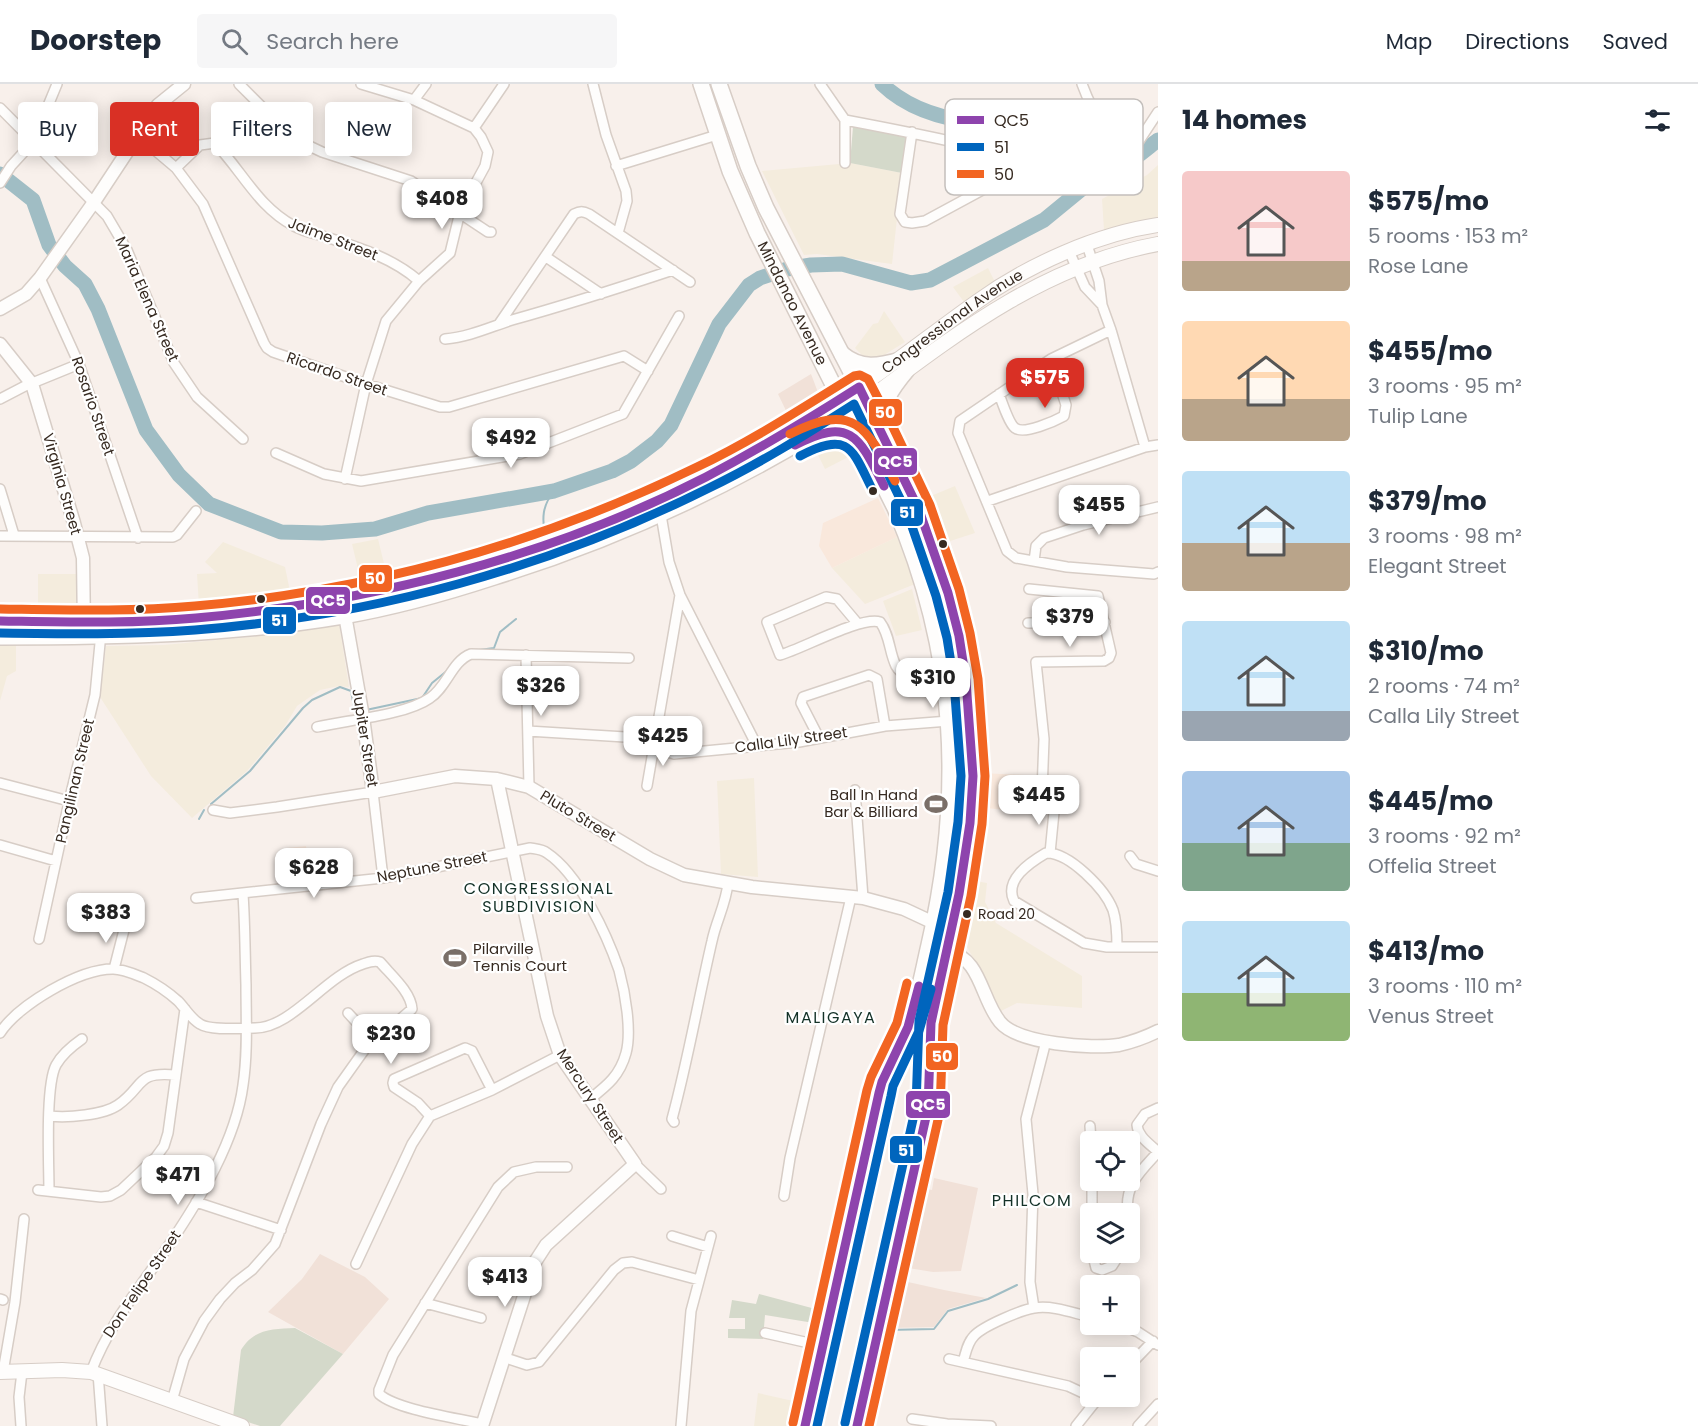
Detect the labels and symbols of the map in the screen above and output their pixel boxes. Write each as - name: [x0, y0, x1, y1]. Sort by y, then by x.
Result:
- legend: [945, 99, 1143, 195]
- text: QC5: [994, 109, 1029, 132]
- text: 51: [994, 136, 1009, 159]
- text: 50: [994, 163, 1014, 186]
- pin: $408: [406, 179, 478, 230]
- street label: Jaime Street: [285, 212, 381, 265]
- street label: Maria Elena Street: [110, 233, 184, 365]
- street label: Mindanao Avenue: [753, 237, 833, 369]
- street label: Congressional Avenue: [877, 264, 1026, 378]
- street label: Ricardo Street: [284, 346, 390, 401]
- street label: Rosario Street: [67, 353, 120, 458]
- pin: $575: [1009, 358, 1081, 409]
- line badge: 50: [868, 398, 903, 427]
- text: 50: [875, 401, 895, 424]
- pin: $492: [475, 418, 547, 469]
- street label: Virginia Street: [38, 431, 87, 537]
- line badge: QC5: [873, 447, 918, 476]
- text: QC5: [877, 450, 913, 473]
- unlabelled marker: [867, 485, 879, 497]
- pin: $455: [1063, 485, 1135, 536]
- line badge: 51: [890, 498, 924, 527]
- text: 51: [899, 501, 915, 524]
- unlabelled marker: [937, 538, 949, 550]
- line badge: 50: [358, 564, 393, 593]
- text: 50: [365, 567, 385, 590]
- line badge: QC5: [305, 586, 351, 615]
- text: QC5: [310, 589, 346, 612]
- unlabelled marker: [255, 593, 267, 605]
- pin: $379: [1034, 597, 1106, 648]
- unlabelled marker: [134, 603, 146, 615]
- line badge: 51: [262, 606, 297, 635]
- text: 51: [271, 609, 287, 632]
- pin: $310: [897, 658, 969, 709]
- pin: $326: [505, 666, 577, 717]
- street label: Jupiter Street: [347, 687, 384, 789]
- pin: $425: [627, 716, 699, 767]
- street label: Pangilinan Street: [50, 717, 99, 845]
- street label: Calla Lily Street: [733, 721, 849, 758]
- pin: $445: [1003, 775, 1075, 826]
- place label: Ball In Hand Bar & Billiard: [824, 784, 918, 822]
- street label: Pluto Street: [536, 785, 620, 846]
- sports icon: Ball In Hand Bar & Billiard: [923, 791, 949, 817]
- street label: Neptune Street: [375, 846, 489, 887]
- pin: $628: [278, 848, 350, 899]
- district label: CONGRESSIONAL SUBDIVISION: [464, 877, 614, 918]
- pin: $383: [70, 893, 142, 944]
- place label: Road 20: [978, 904, 1035, 924]
- marker: Road 20: [961, 908, 973, 920]
- place label: Pilarville Tennis Court: [473, 938, 567, 976]
- sports icon: Pilarville Tennis Court: [442, 945, 468, 971]
- district label: MALIGAYA: [786, 1006, 876, 1029]
- pin: $230: [355, 1014, 427, 1065]
- line badge: 50: [925, 1042, 959, 1071]
- street label: Mercury Street: [552, 1045, 629, 1147]
- text: 50: [932, 1045, 952, 1068]
- line badge: QC5: [905, 1090, 951, 1119]
- text: QC5: [910, 1093, 946, 1116]
- line badge: 51: [889, 1135, 923, 1164]
- text: 51: [898, 1139, 914, 1162]
- pin: $471: [142, 1155, 214, 1206]
- district label: PHILCOM: [992, 1189, 1072, 1212]
- street label: Don Felipe Street: [98, 1226, 185, 1342]
- pin: $413: [469, 1257, 541, 1308]

